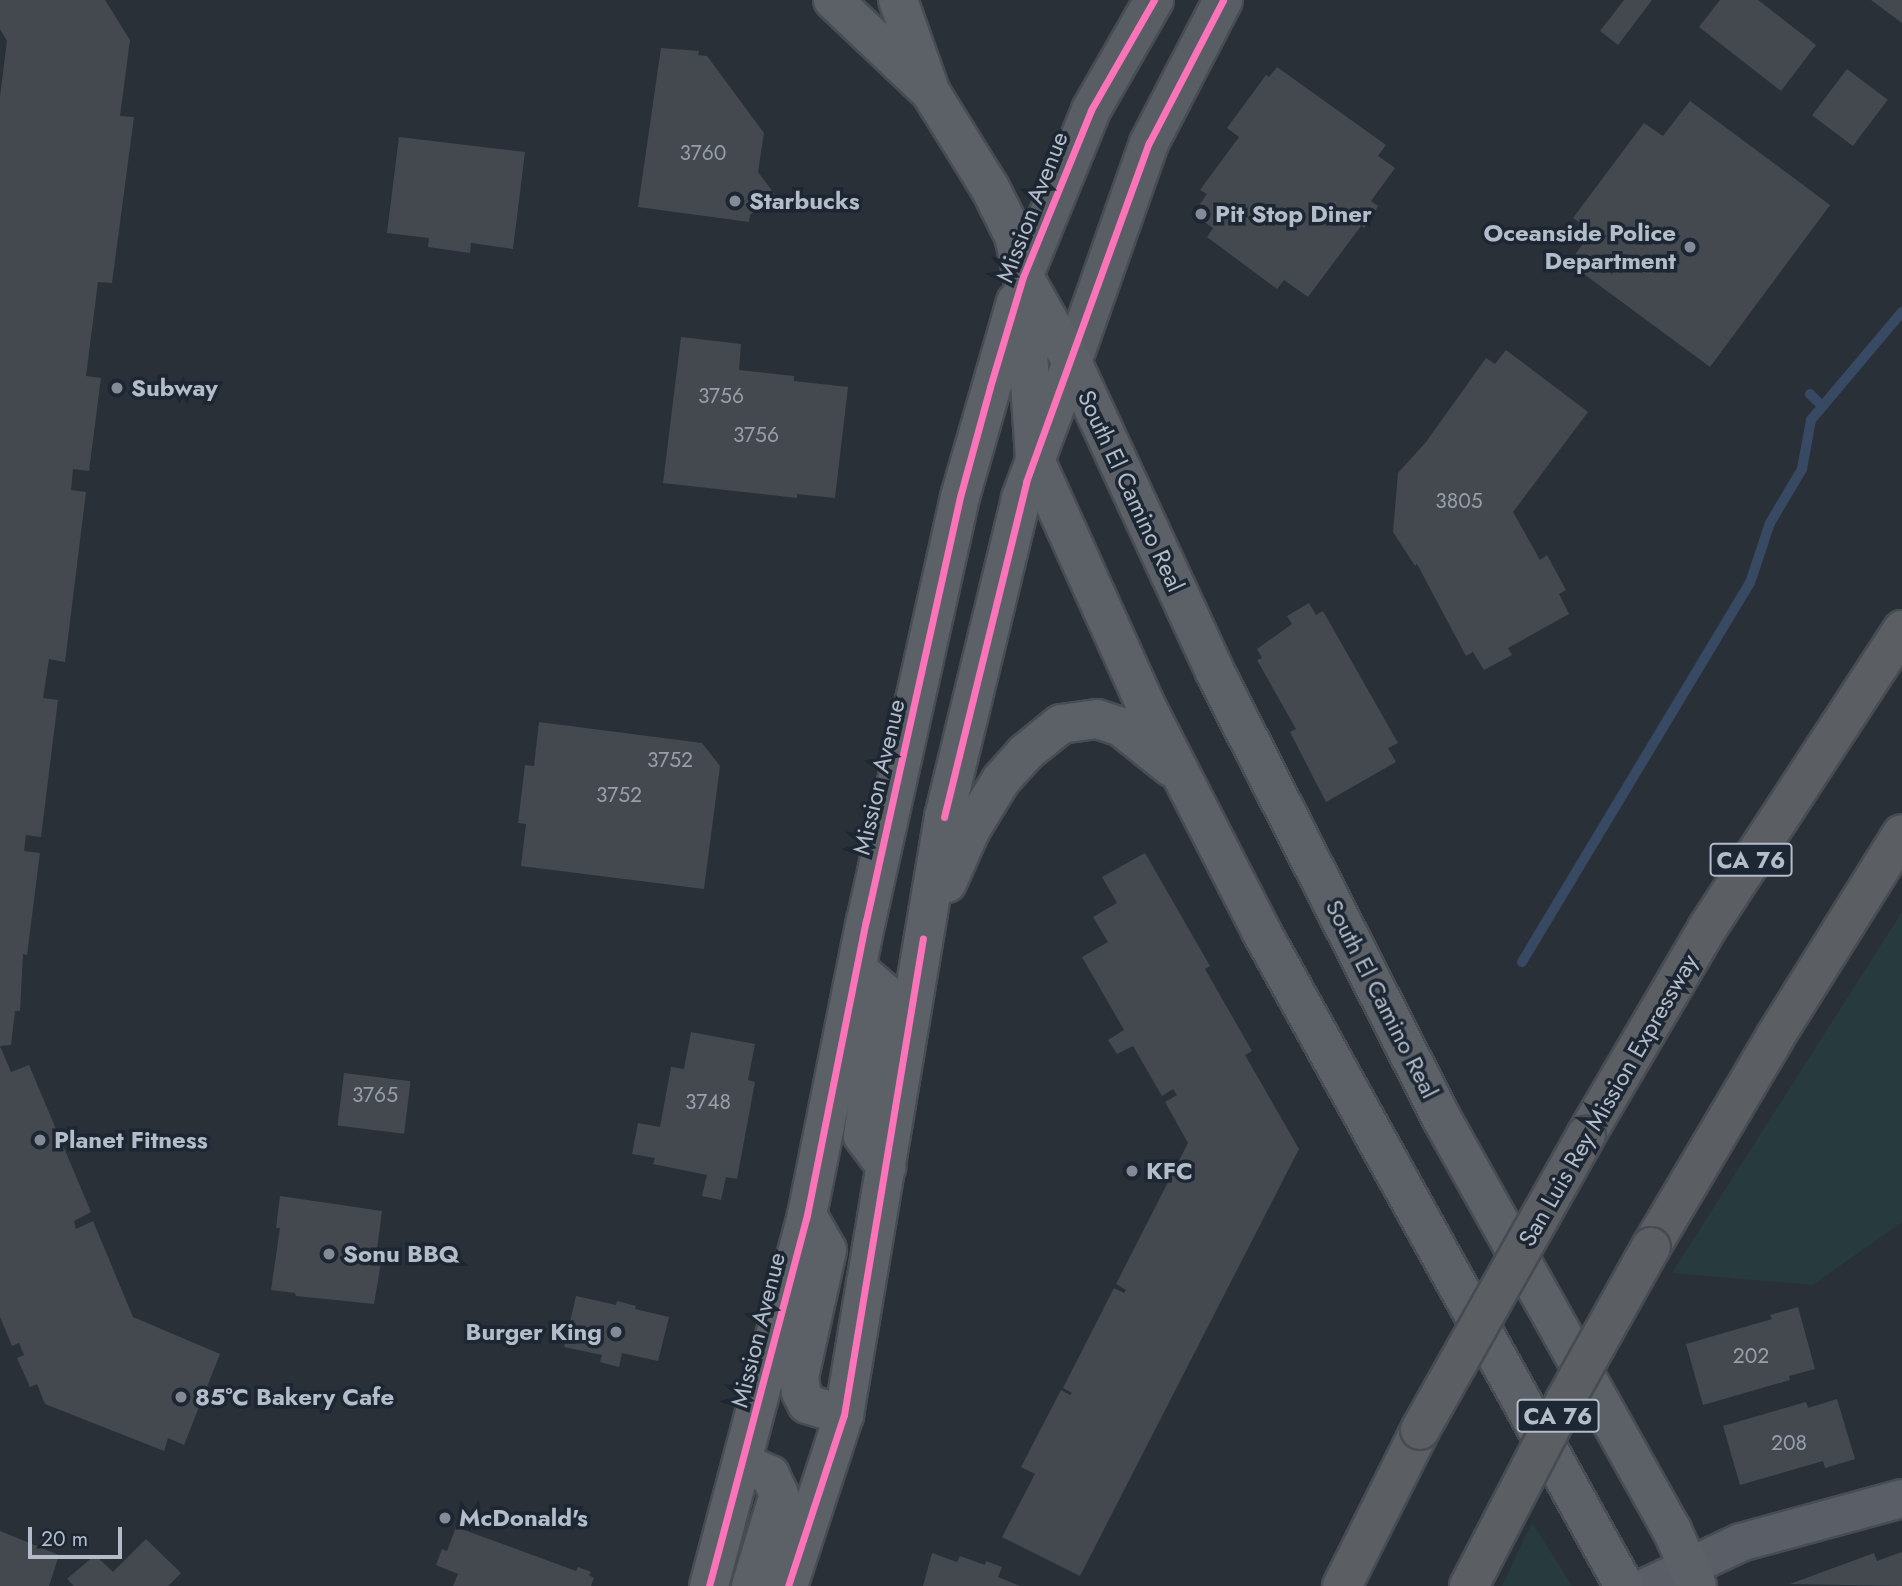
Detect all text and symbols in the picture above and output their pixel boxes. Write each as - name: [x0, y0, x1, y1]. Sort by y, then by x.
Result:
- street label: Mission Avenue: [990, 128, 1074, 286]
- house number: 3760: [680, 140, 726, 166]
- place label: Starbucks: [749, 187, 860, 215]
- marker: Starbucks: [727, 193, 743, 209]
- place label: Pit Stop Diner: [1215, 200, 1372, 228]
- marker: Pit Stop Diner: [1193, 206, 1209, 222]
- place label: Oceanside Police Department: [1484, 219, 1676, 275]
- marker: Oceanside Police Department: [1682, 239, 1698, 255]
- place label: Subway: [131, 374, 218, 402]
- marker: Subway: [109, 380, 125, 396]
- house number: 3756: [698, 383, 744, 409]
- street label: South El Camino Real: [1072, 386, 1190, 596]
- house number: 3756: [733, 422, 779, 448]
- house number: 3805: [1435, 488, 1483, 514]
- street label: Mission Avenue: [847, 696, 911, 858]
- house number: 3752: [647, 747, 693, 773]
- house number: 3752: [596, 782, 642, 808]
- road number: CA 76: [1709, 840, 1793, 880]
- street label: South El Camino Real: [1319, 895, 1445, 1103]
- street label: San Luis Rey Mission Expressway: [1512, 949, 1704, 1251]
- house number: 3765: [352, 1082, 398, 1108]
- house number: 3748: [685, 1089, 731, 1115]
- place label: Planet Fitness: [54, 1126, 208, 1154]
- marker: Planet Fitness: [32, 1132, 48, 1148]
- place label: KFC: [1146, 1157, 1193, 1185]
- marker: KFC: [1124, 1163, 1140, 1179]
- place label: Sonu BBQ: [343, 1240, 460, 1268]
- marker: Sonu BBQ: [321, 1246, 337, 1262]
- street label: Mission Avenue: [725, 1249, 791, 1411]
- place label: Burger King: [465, 1318, 602, 1346]
- marker: Burger King: [608, 1324, 624, 1340]
- house number: 202: [1733, 1343, 1769, 1369]
- place label: 85°C Bakery Cafe: [195, 1383, 394, 1411]
- marker: 85°C Bakery Cafe: [173, 1389, 189, 1405]
- road number: CA 76: [1516, 1396, 1600, 1436]
- house number: 208: [1771, 1430, 1807, 1456]
- place label: McDonald's: [459, 1504, 588, 1532]
- marker: McDonald's: [437, 1510, 453, 1526]
- scale bar: [32, 1512, 126, 1556]
- text: 20 m: [41, 1524, 88, 1554]

